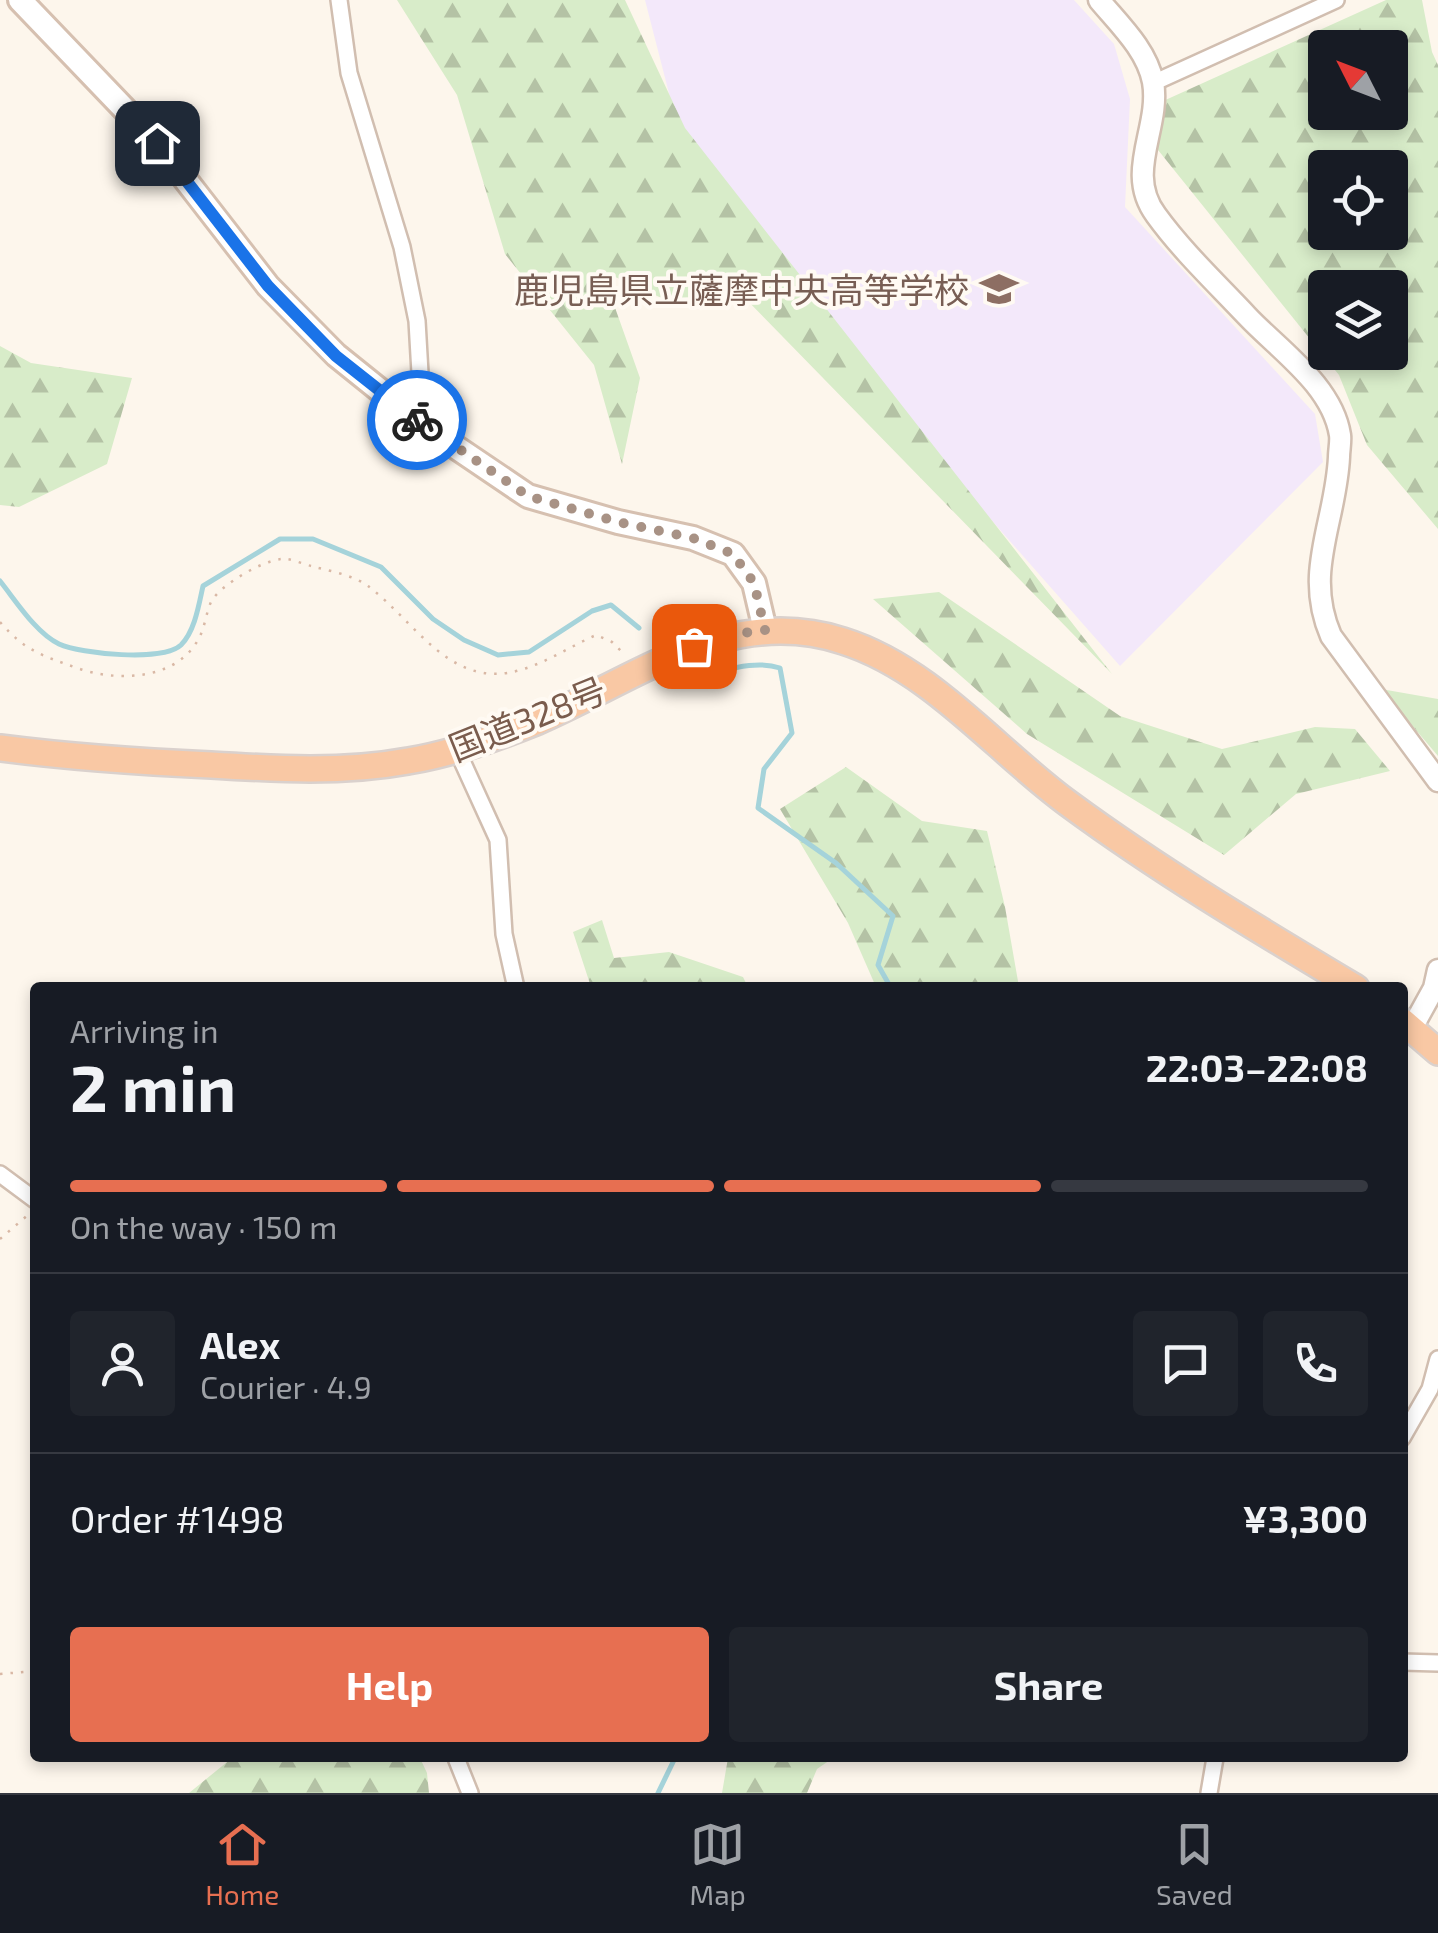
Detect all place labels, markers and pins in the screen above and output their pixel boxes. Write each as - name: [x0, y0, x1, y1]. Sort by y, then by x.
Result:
- pin: [115, 101, 200, 186]
- place label: 鹿児島県立薩摩中央高等学校: [514, 268, 969, 310]
- school or university icon: 鹿児島県立薩摩中央高等学校: [978, 268, 1020, 310]
- pin: [652, 604, 737, 689]

